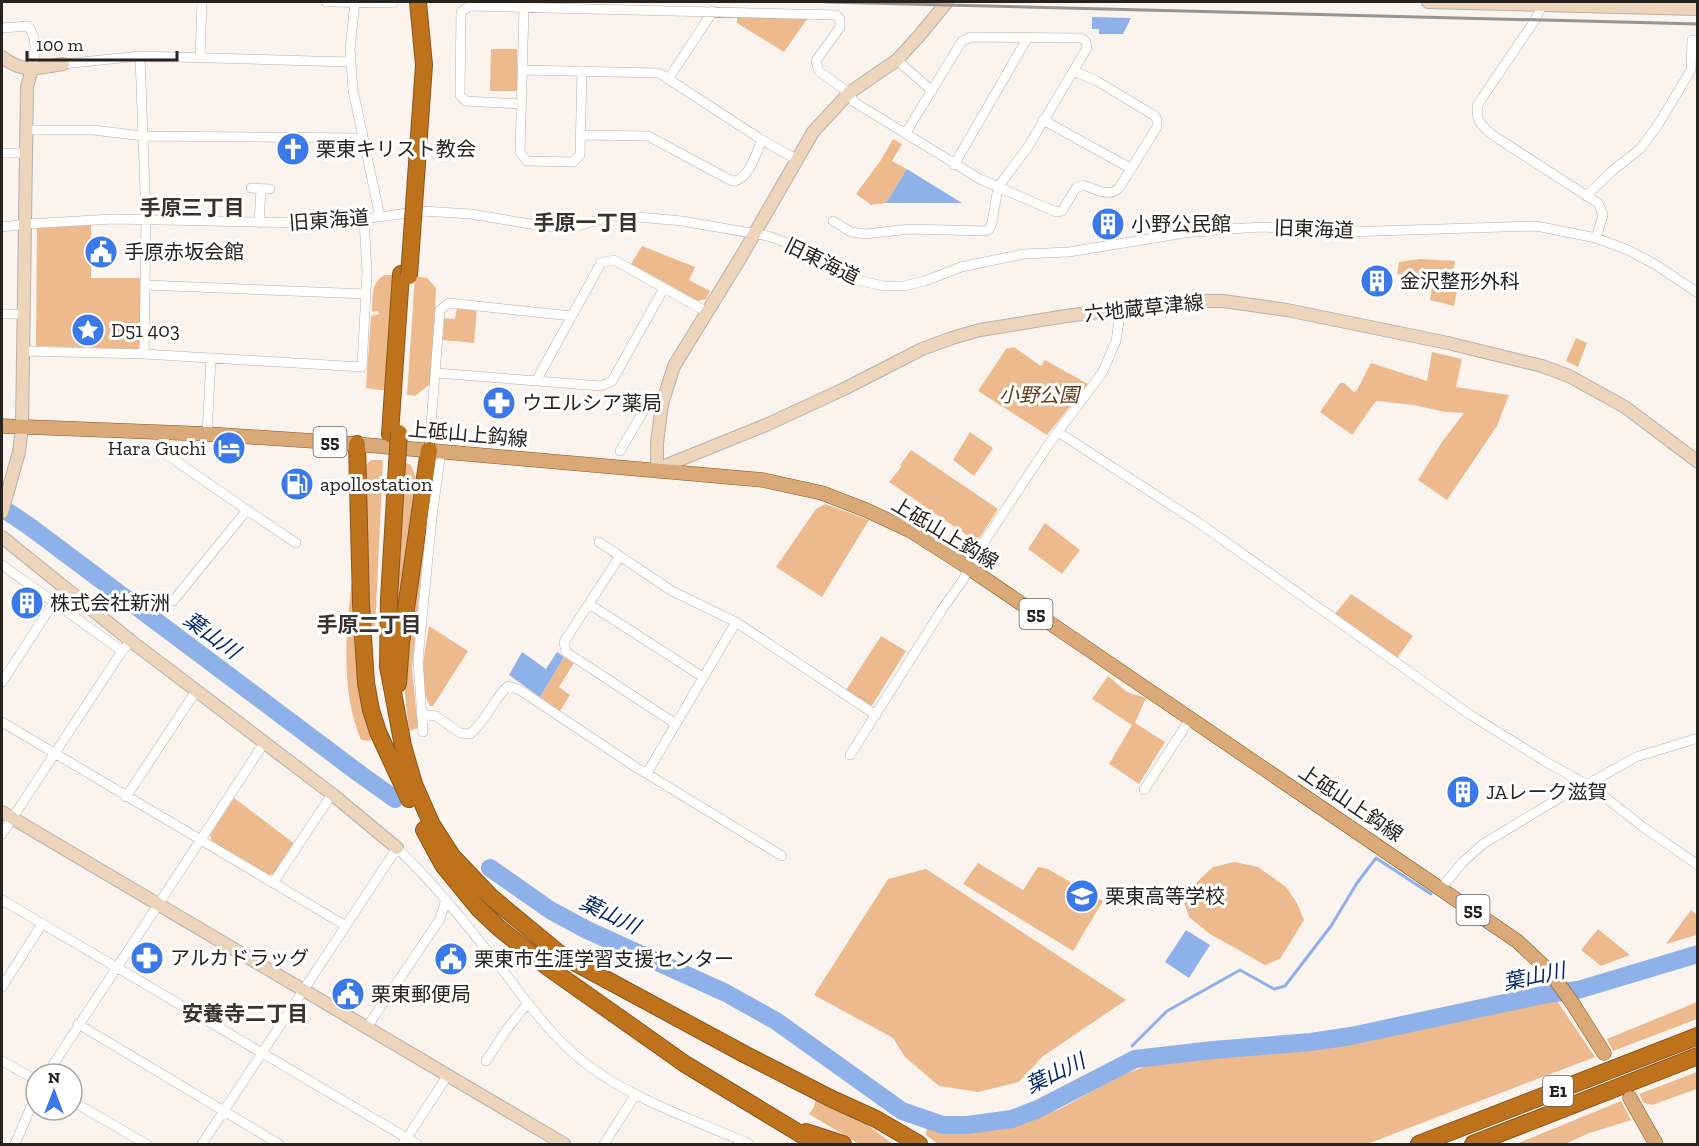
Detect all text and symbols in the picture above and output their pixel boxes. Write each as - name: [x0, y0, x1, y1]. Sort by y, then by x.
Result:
- scale bar: [27, 24, 177, 62]
- text: 100 m: [36, 34, 84, 56]
- church icon: 栗東キリスト教会: [275, 131, 311, 167]
- place label: 栗東キリスト教会: [316, 137, 476, 161]
- district label: 手原三丁目: [140, 195, 245, 220]
- street label: 旧東海道: [288, 205, 370, 235]
- building icon: 小野公民館: [1090, 206, 1126, 242]
- district label: 手原一丁目: [534, 210, 639, 235]
- place label: 小野公民館: [1131, 212, 1231, 236]
- street label: 旧東海道: [1274, 216, 1354, 242]
- street label: 旧東海道: [781, 233, 863, 289]
- public building icon: 手原赤坂会館: [83, 234, 119, 270]
- place label: 手原赤坂会館: [124, 240, 244, 264]
- building icon: 金沢整形外科: [1359, 263, 1395, 299]
- place label: 金沢整形外科: [1400, 269, 1520, 293]
- street label: 六地蔵草津線: [1083, 290, 1205, 326]
- place icon: D51 403: [70, 312, 106, 348]
- place label: D51 403: [111, 318, 180, 342]
- park label: 小野公園: [999, 383, 1082, 407]
- pharmacy icon: ウエルシア薬局: [481, 385, 517, 421]
- place label: ウエルシア薬局: [522, 391, 662, 415]
- street label: 上砥山上鈎線: [407, 417, 529, 451]
- road number: 55: [314, 427, 346, 457]
- hotel icon: Hara Guchi: [211, 430, 247, 466]
- place label: Hara Guchi: [108, 436, 206, 460]
- fuel station icon: apollostation: [279, 466, 315, 502]
- place label: apollostation: [320, 472, 433, 496]
- street label: 上砥山上鈎線: [887, 492, 1003, 574]
- building icon: 株式会社新洲: [9, 585, 45, 621]
- place label: 株式会社新洲: [50, 591, 170, 615]
- road number: 55: [1020, 599, 1052, 629]
- water label: 葉山川: [179, 606, 246, 665]
- district label: 手原二丁目: [317, 612, 422, 637]
- street label: 上砥山上鈎線: [1295, 759, 1407, 847]
- building icon: JAレーク滋賀: [1445, 774, 1481, 810]
- place label: JAレーク滋賀: [1486, 780, 1607, 804]
- school or university icon: 栗東高等学校: [1064, 878, 1100, 914]
- place label: 栗東高等学校: [1105, 884, 1225, 908]
- water label: 葉山川: [576, 889, 646, 939]
- road number: 55: [1456, 895, 1490, 925]
- pharmacy icon: アルカドラッグ: [129, 940, 165, 976]
- public building icon: 栗東市生涯学習支援センター: [433, 941, 469, 977]
- place label: アルカドラッグ: [170, 946, 309, 970]
- place label: 栗東市生涯学習支援センター: [474, 947, 734, 971]
- water label: 葉山川: [1501, 957, 1569, 995]
- public building icon: 栗東郵便局: [330, 976, 366, 1012]
- place label: 栗東郵便局: [371, 982, 471, 1006]
- district label: 安養寺二丁目: [182, 1001, 308, 1026]
- water label: 葉山川: [1021, 1047, 1091, 1098]
- north arrow: [24, 1062, 84, 1122]
- text: N: [48, 1068, 60, 1087]
- road number: E1: [1543, 1076, 1573, 1106]

